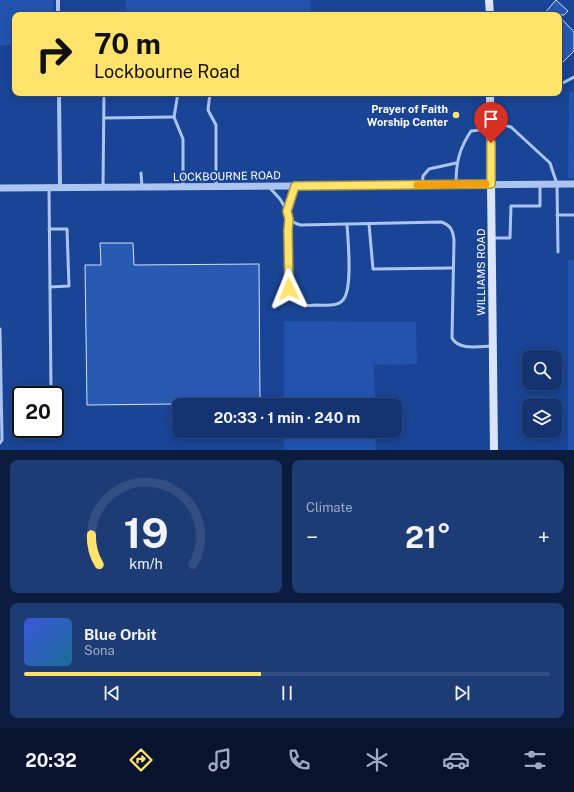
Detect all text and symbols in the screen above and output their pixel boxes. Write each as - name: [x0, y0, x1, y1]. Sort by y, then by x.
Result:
- text: 70 m: [94, 27, 161, 60]
- icon: right: [28, 28, 80, 80]
- text: Lockbourne Road: [94, 61, 240, 82]
- pin: [474, 102, 508, 143]
- place label: Prayer of Faith Worship Center: [367, 103, 448, 128]
- icon: arrive: [480, 108, 502, 130]
- marker: Prayer of Faith Worship Center: [451, 110, 461, 120]
- street label: LOCKBOURNE ROAD: [173, 169, 281, 183]
- street label: WILLIAMS ROAD: [475, 228, 487, 316]
- position arrow: [268, 268, 310, 310]
- map controls: [522, 350, 562, 438]
- button: search: [522, 350, 562, 390]
- speed limit sign: 20: [12, 386, 64, 438]
- button: layers: [522, 398, 562, 438]
- text: 20:33 · 1 min · 240 m: [214, 409, 360, 426]
- text: Climate: [306, 500, 353, 515]
- text: 19: [123, 507, 169, 556]
- text: 21°: [405, 519, 451, 555]
- text: −: [306, 524, 318, 550]
- text: +: [538, 524, 550, 550]
- text: km/h: [129, 554, 163, 571]
- text: Blue Orbit: [84, 626, 157, 643]
- text: Sona: [84, 643, 115, 658]
- icon: previous: [101, 682, 123, 704]
- icon: pause: [276, 682, 298, 704]
- icon: next: [451, 682, 473, 704]
- icon: directions: [127, 746, 155, 774]
- icon: music: [206, 746, 234, 774]
- icon: phone: [285, 746, 313, 774]
- icon: climate: [363, 746, 391, 774]
- icon: car: [442, 746, 470, 774]
- icon: filters: [521, 746, 549, 774]
- text: 20:32: [25, 750, 77, 771]

